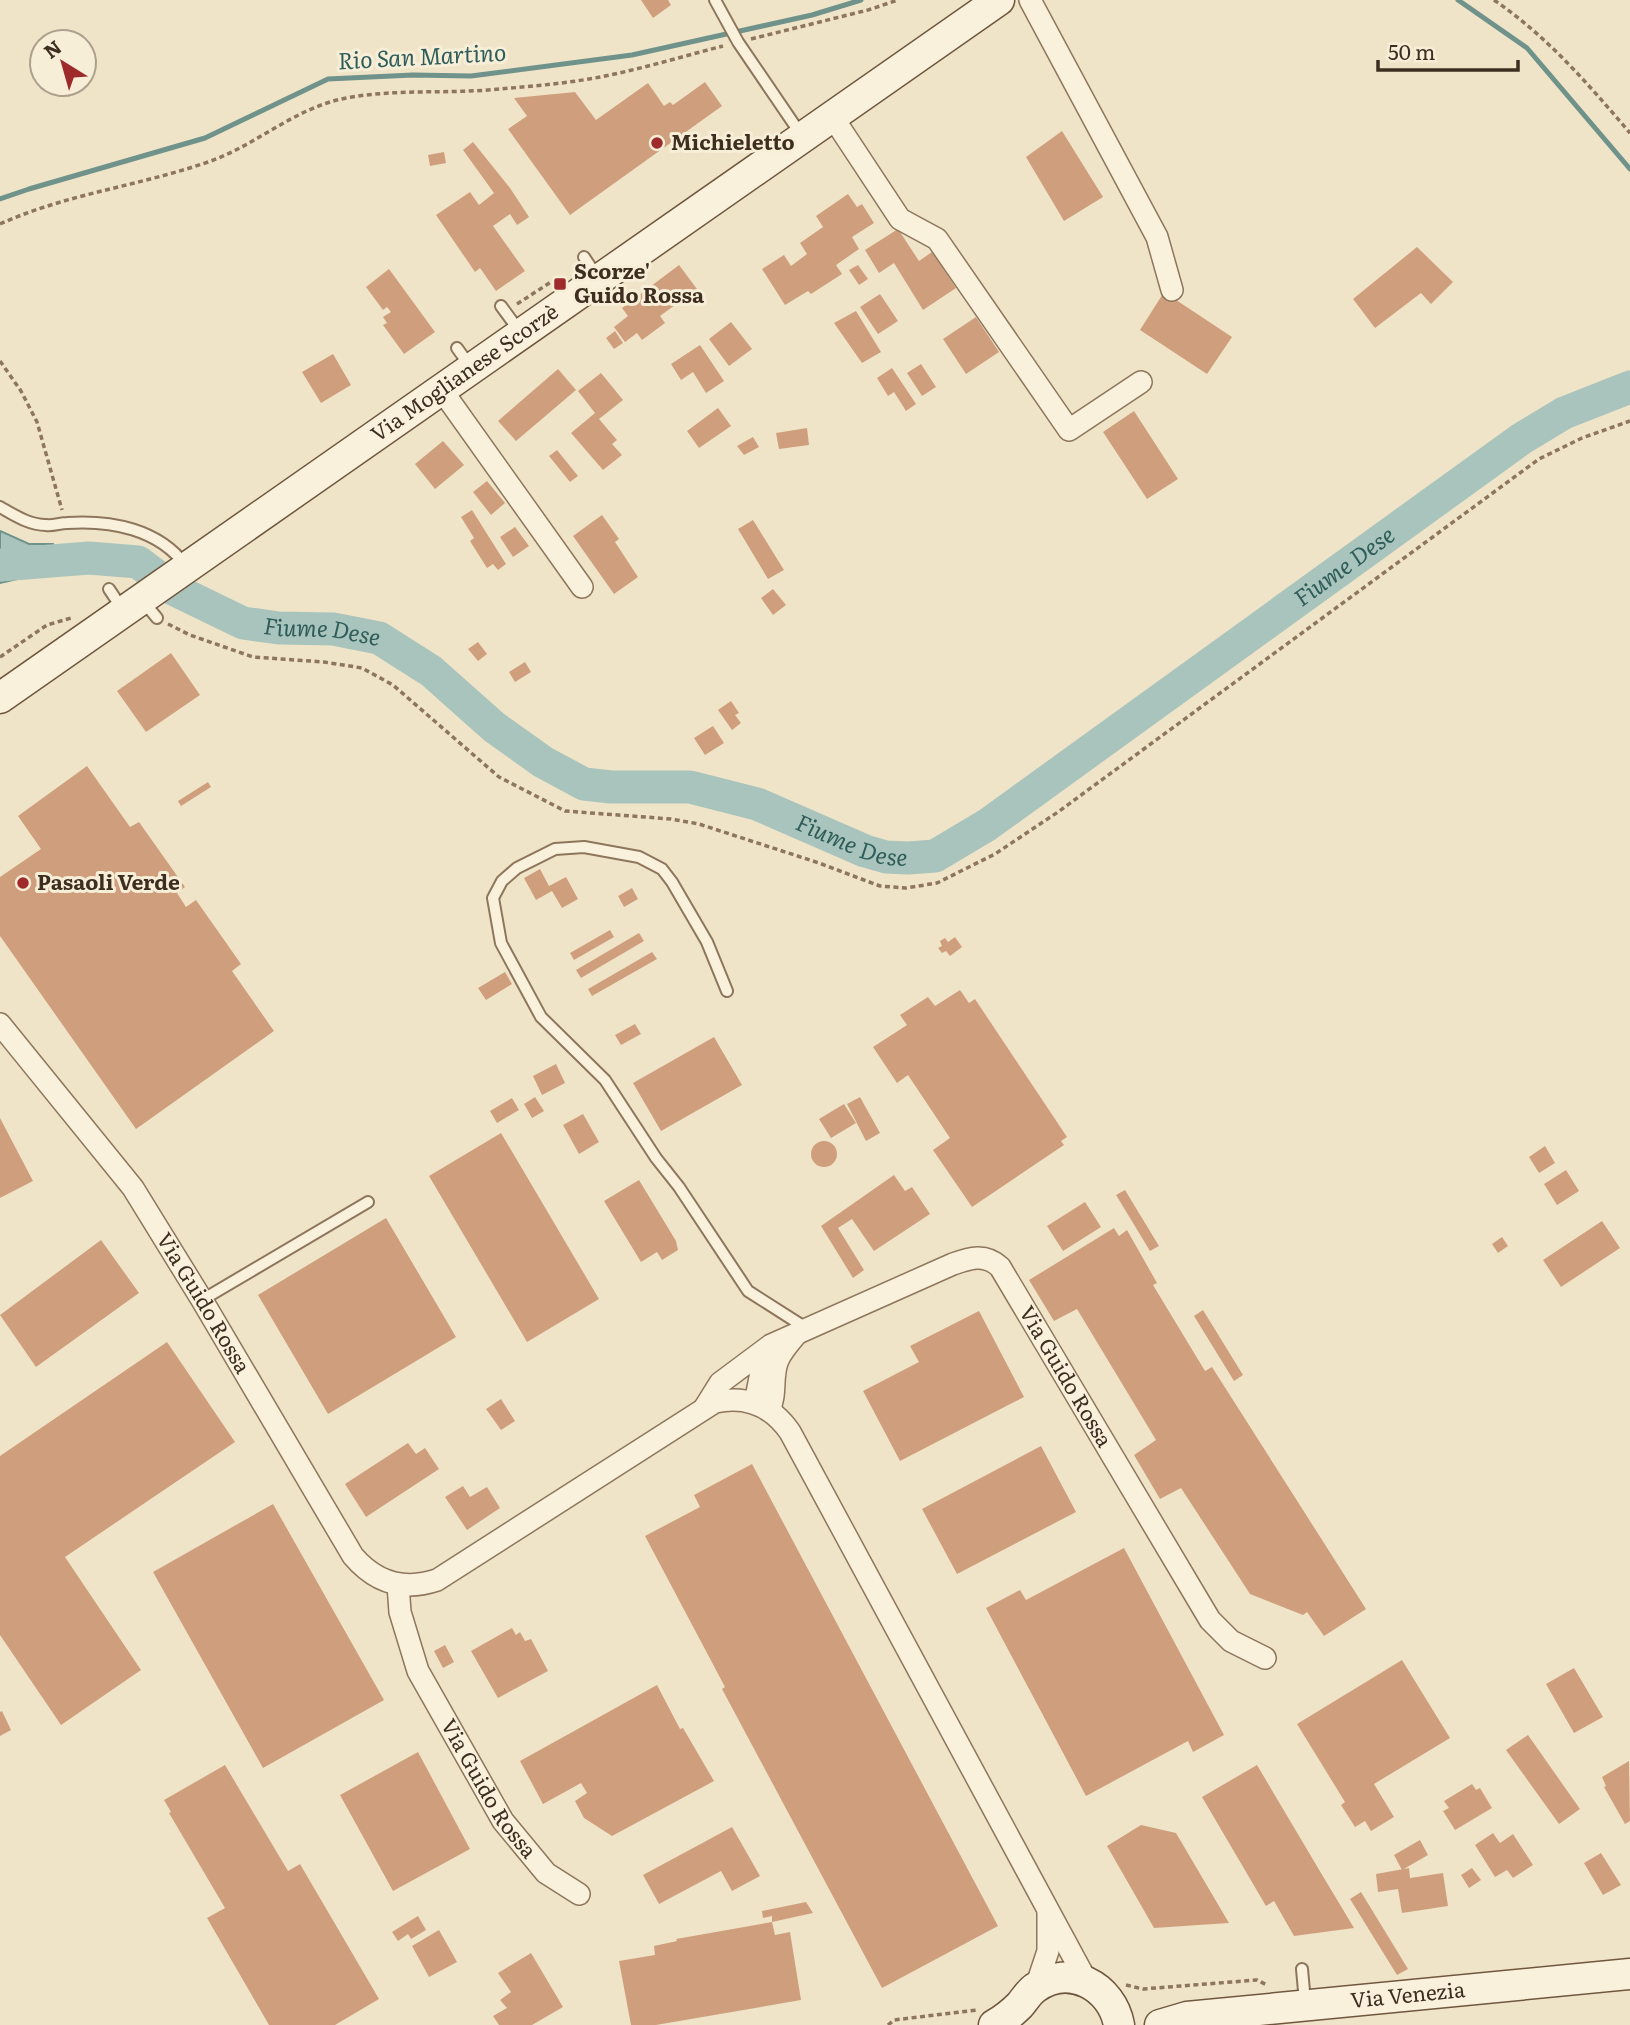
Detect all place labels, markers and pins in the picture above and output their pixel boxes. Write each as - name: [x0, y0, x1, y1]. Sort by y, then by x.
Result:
- place label: Michieletto: [671, 125, 795, 156]
- marker: Michieletto: [649, 135, 665, 151]
- place label: Scorze' Guido Rossa: [574, 254, 705, 309]
- marker: Scorze' Guido Rossa: [552, 276, 568, 292]
- place label: Pasaoli Verde: [37, 865, 180, 896]
- marker: Pasaoli Verde: [15, 875, 31, 891]

